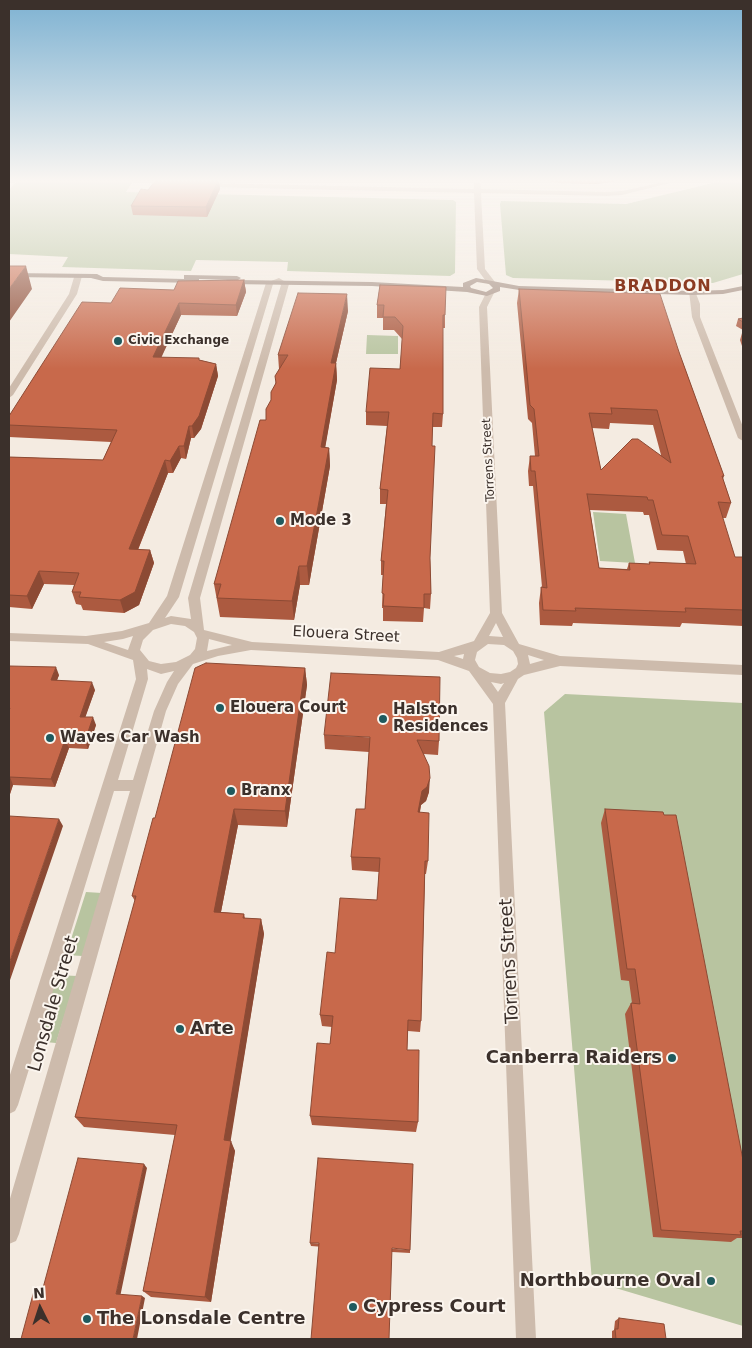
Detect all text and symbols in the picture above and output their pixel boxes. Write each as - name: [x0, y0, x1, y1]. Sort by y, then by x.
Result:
- district label: BRADDON: [613, 277, 713, 297]
- place label: Civic Exchange: [128, 334, 229, 348]
- marker: Civic Exchange: [112, 335, 124, 347]
- street label: Torrens Street: [480, 418, 498, 502]
- place label: Mode 3: [290, 512, 352, 530]
- marker: Mode 3: [274, 515, 286, 527]
- street label: Elouera Street: [292, 623, 400, 647]
- place label: Elouera Court: [230, 699, 346, 717]
- place label: Halston Residences: [393, 701, 488, 736]
- marker: Elouera Court: [214, 702, 226, 714]
- marker: Halston Residences: [377, 713, 389, 725]
- place label: Waves Car Wash: [60, 729, 200, 747]
- marker: Waves Car Wash: [44, 732, 56, 744]
- place label: Branx: [241, 782, 290, 800]
- marker: Branx: [225, 785, 237, 797]
- street label: Torrens Street: [496, 898, 524, 1024]
- street label: Lonsdale Street: [24, 934, 84, 1074]
- place label: Arte: [190, 1018, 234, 1040]
- marker: Arte: [174, 1023, 186, 1035]
- place label: Canberra Raiders: [486, 1047, 662, 1069]
- marker: Canberra Raiders: [666, 1052, 678, 1064]
- place label: Northbourne Oval: [520, 1270, 701, 1292]
- marker: Northbourne Oval: [705, 1275, 717, 1287]
- north arrow: [15, 1283, 65, 1333]
- text: N: [33, 1285, 45, 1301]
- place label: Cypress Court: [363, 1296, 505, 1318]
- marker: Cypress Court: [347, 1301, 359, 1313]
- place label: The Lonsdale Centre: [97, 1308, 306, 1330]
- marker: The Lonsdale Centre: [81, 1313, 93, 1325]

